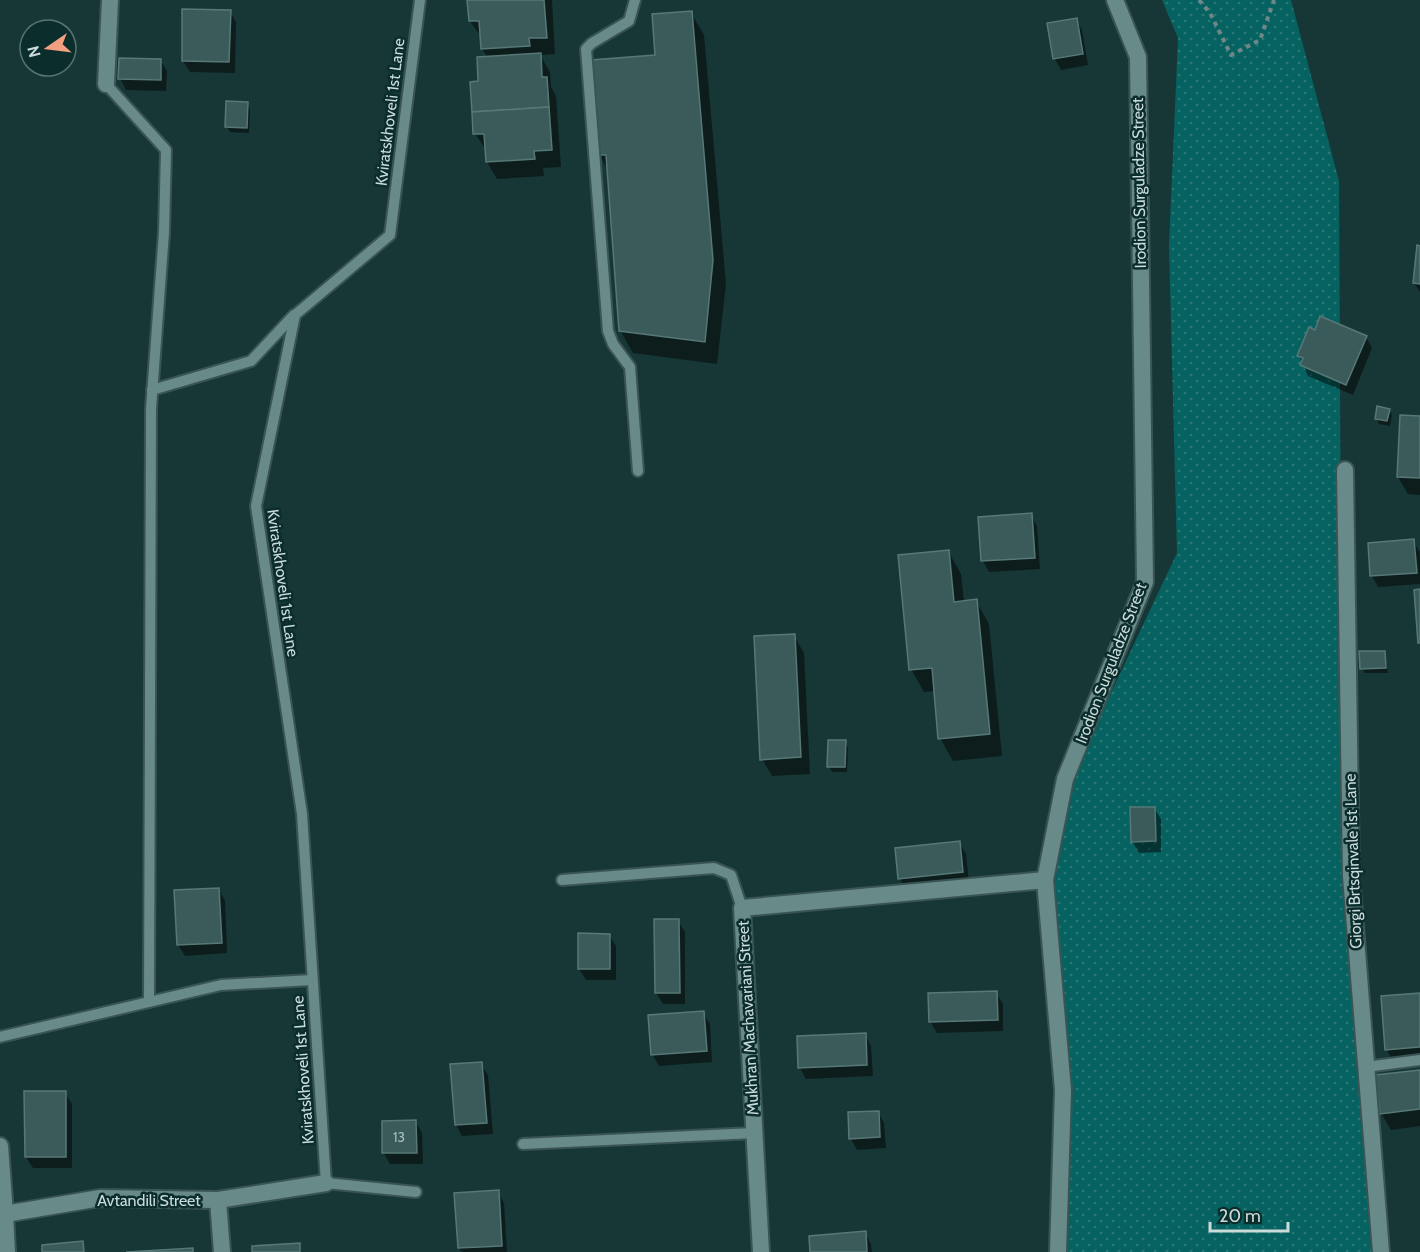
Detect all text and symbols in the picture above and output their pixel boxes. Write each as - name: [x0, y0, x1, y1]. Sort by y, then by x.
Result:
- north arrow: [18, 18, 78, 78]
- street label: Kviratskhoveli 1st Lane: [372, 37, 408, 187]
- text: N: [23, 44, 45, 59]
- street label: Irodion Surguladze Street: [1128, 97, 1150, 269]
- street label: Kviratskhoveli 1st Lane: [263, 508, 303, 658]
- street label: Irodion Surguladze Street: [1072, 579, 1151, 746]
- street label: Giorgi Brtsqinvale 1st Lane: [1340, 773, 1366, 949]
- street label: Mukhran Machavariani Street: [733, 920, 763, 1116]
- street label: Kviratskhoveli 1st Lane: [288, 995, 318, 1145]
- house number: 13: [393, 1128, 405, 1146]
- street label: Avtandili Street: [97, 1191, 201, 1210]
- scale bar: [1210, 1195, 1288, 1233]
- text: 20 m: [1219, 1205, 1261, 1227]

